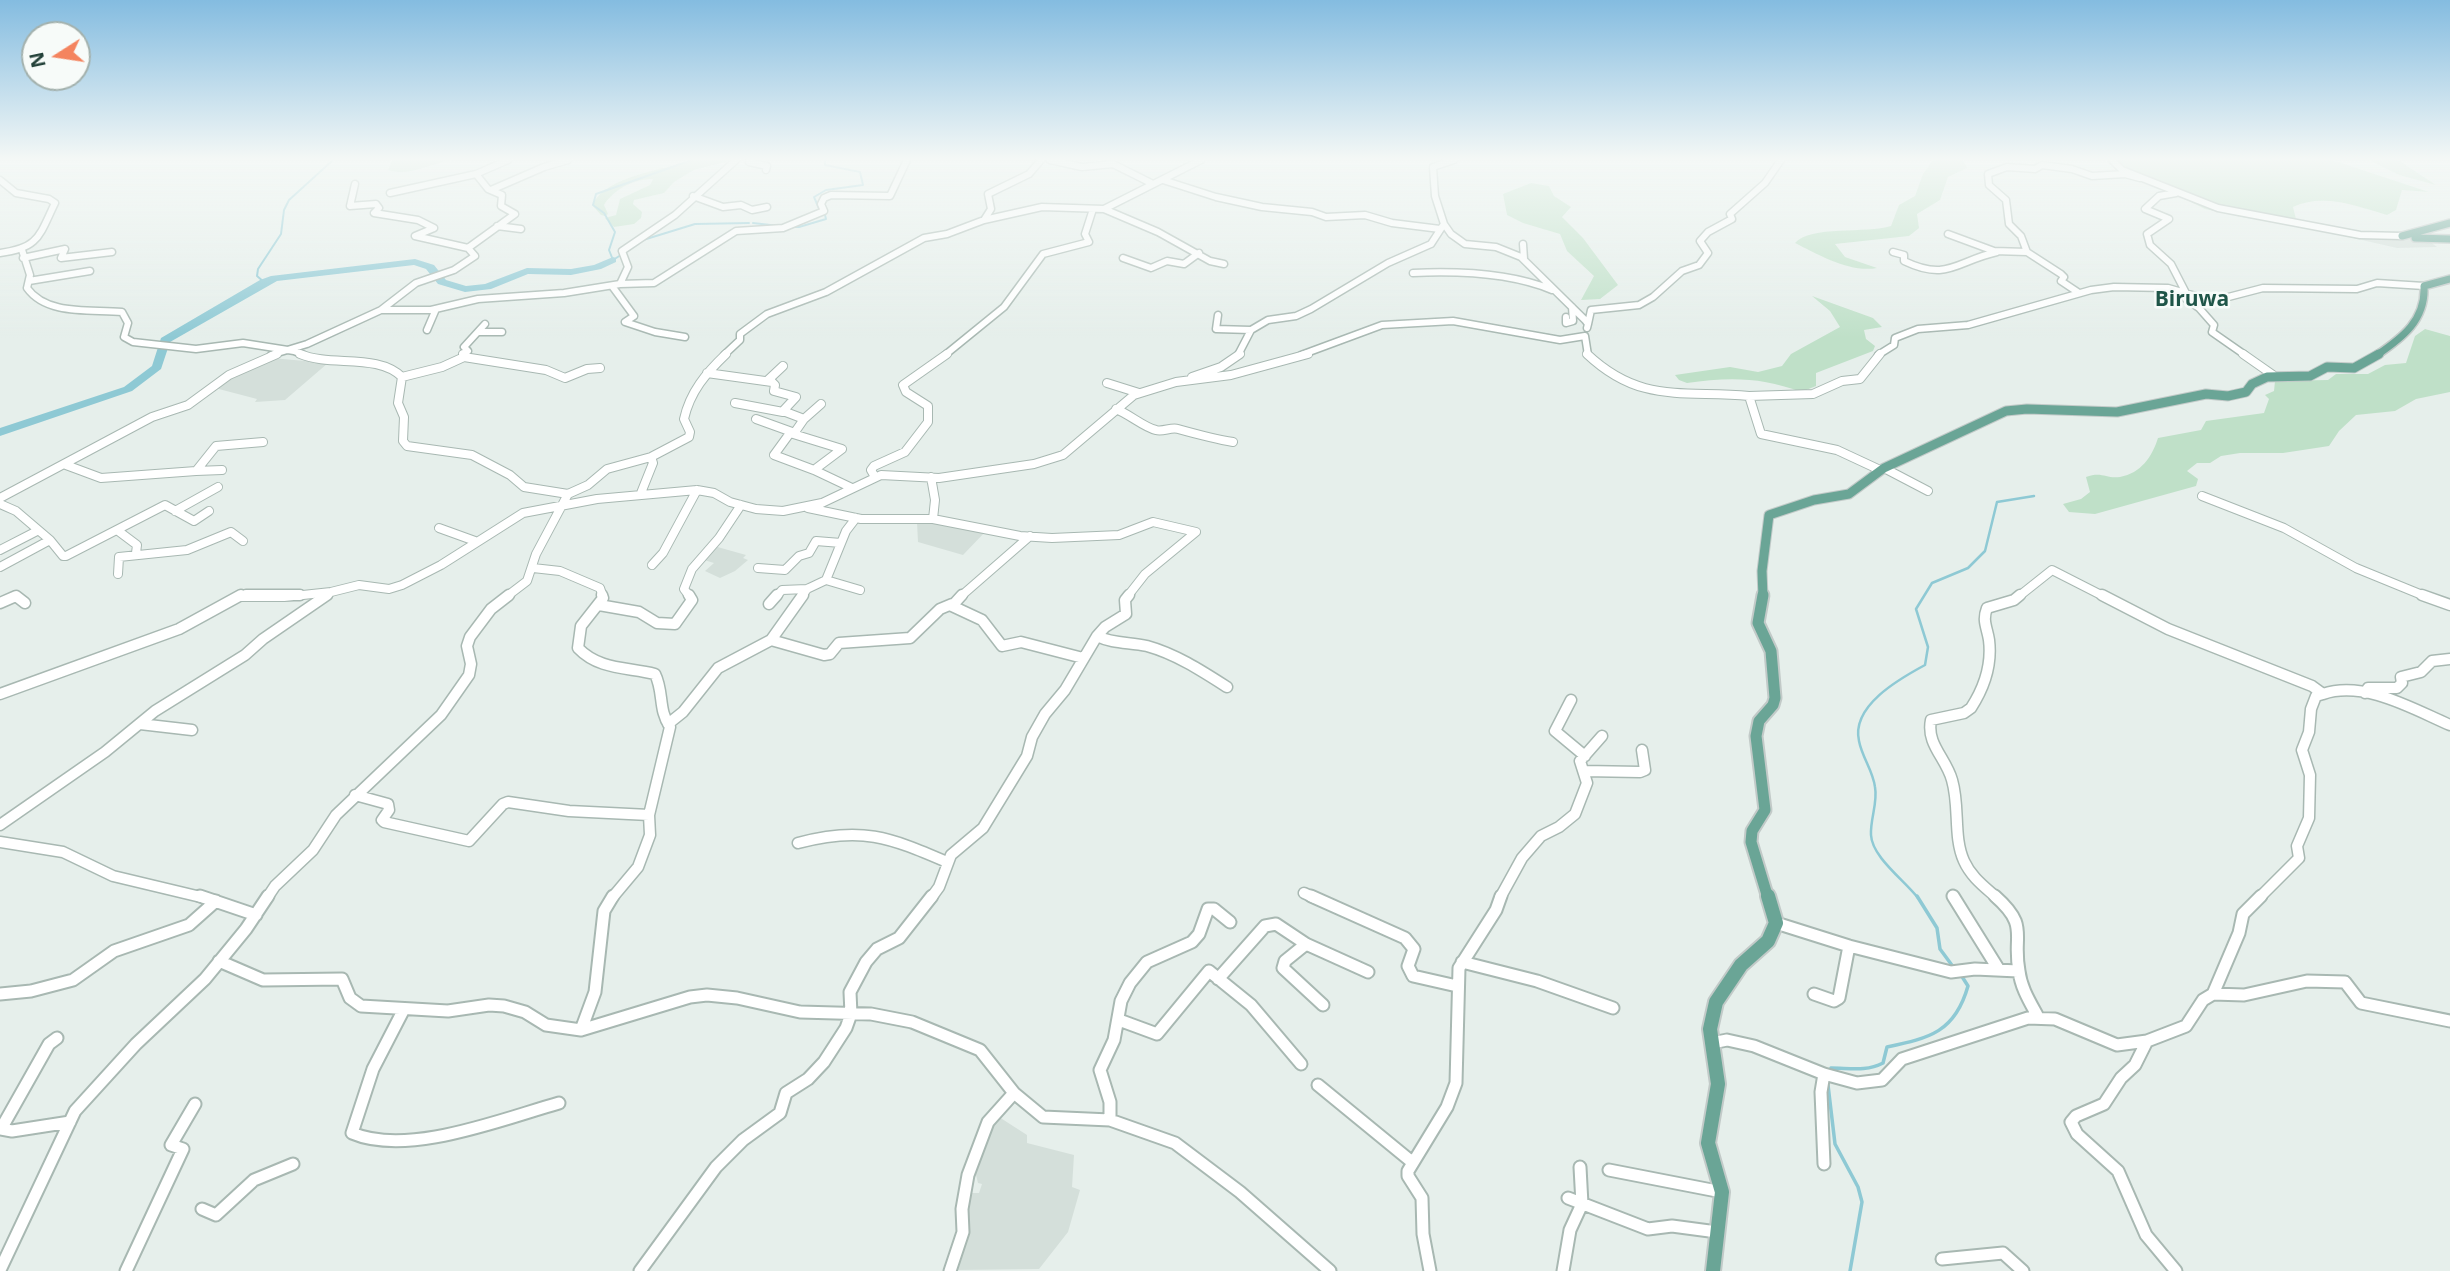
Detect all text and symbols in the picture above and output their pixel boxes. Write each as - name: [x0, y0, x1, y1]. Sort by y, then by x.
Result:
- north arrow: [21, 21, 91, 91]
- text: N: [23, 50, 52, 70]
- district label: Biruwa: [2155, 287, 2229, 313]

